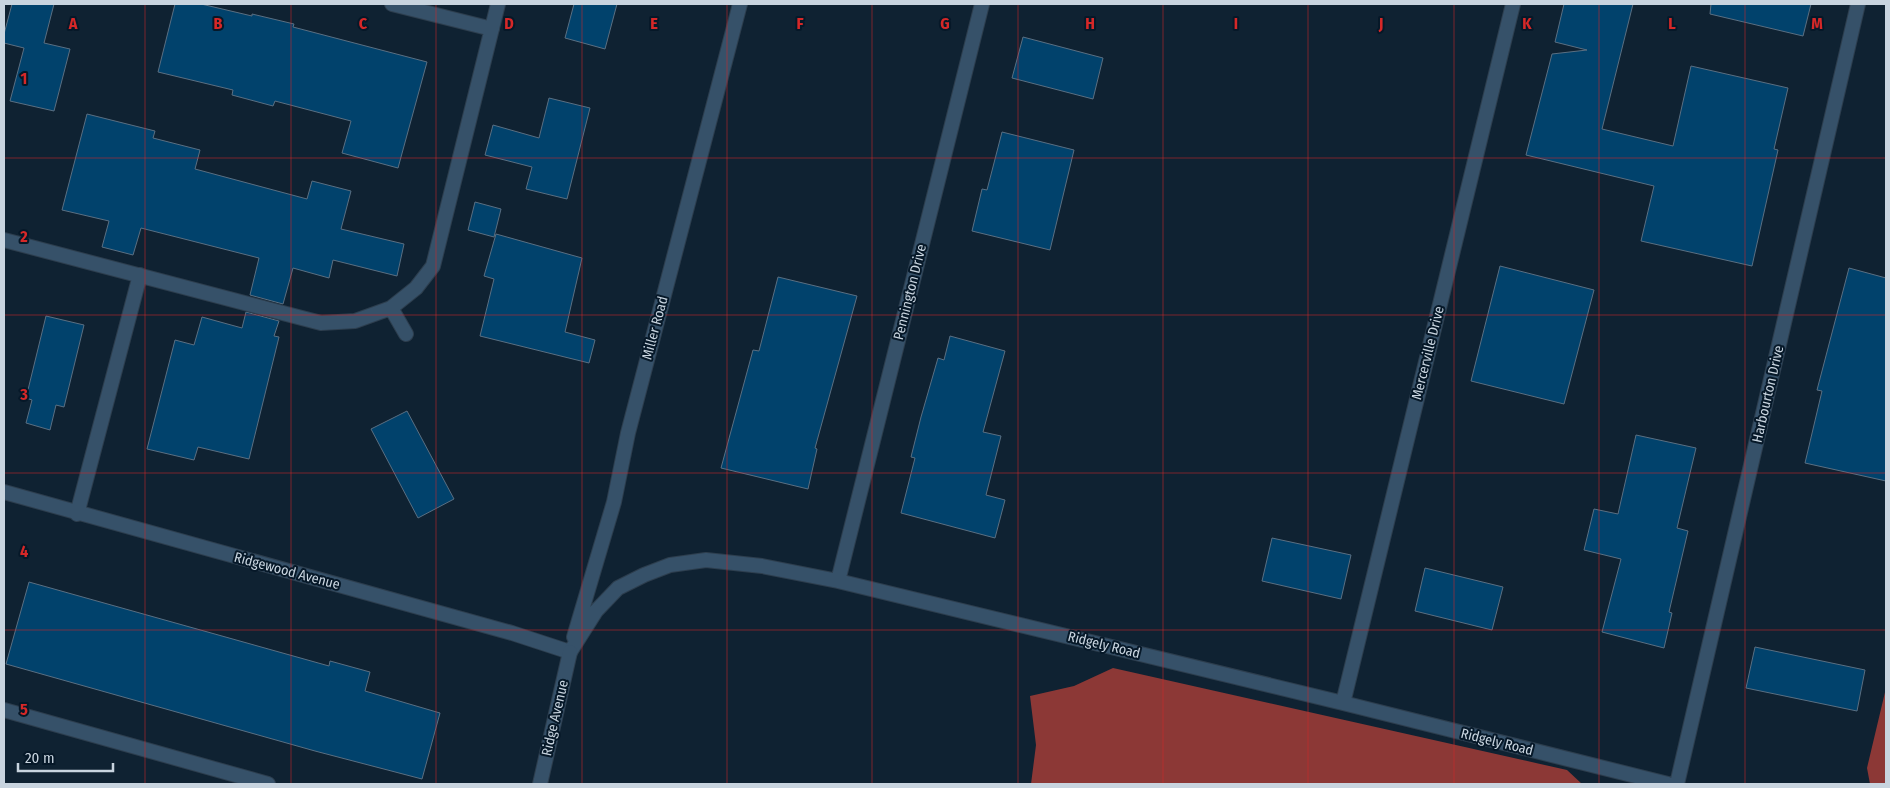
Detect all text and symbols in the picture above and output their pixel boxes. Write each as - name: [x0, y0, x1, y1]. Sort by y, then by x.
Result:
- text: A: [68, 14, 78, 33]
- text: B: [214, 14, 223, 33]
- text: C: [359, 14, 368, 33]
- text: D: [504, 14, 514, 33]
- text: E: [650, 14, 658, 33]
- text: F: [796, 14, 804, 33]
- text: G: [940, 14, 950, 33]
- text: H: [1085, 14, 1095, 33]
- text: I: [1234, 14, 1238, 33]
- text: J: [1378, 14, 1383, 33]
- text: K: [1522, 14, 1532, 33]
- text: L: [1668, 14, 1676, 33]
- text: M: [1811, 14, 1823, 33]
- text: 1: [21, 69, 27, 88]
- text: 2: [19, 227, 28, 246]
- street label: Pennington Drive: [890, 242, 930, 342]
- street label: Miller Road: [638, 294, 672, 362]
- street label: Mercerville Drive: [1408, 304, 1448, 402]
- street label: Harbourton Drive: [1749, 344, 1787, 444]
- text: 3: [19, 385, 28, 404]
- text: 4: [20, 542, 28, 561]
- street label: Ridgewood Avenue: [232, 549, 342, 593]
- street label: Ridgely Road: [1066, 628, 1142, 662]
- street label: Ridge Avenue: [538, 678, 572, 758]
- text: 5: [20, 700, 28, 719]
- street label: Ridgely Road: [1459, 725, 1535, 759]
- scale bar: [18, 740, 112, 772]
- text: 20 m: [25, 749, 55, 767]

